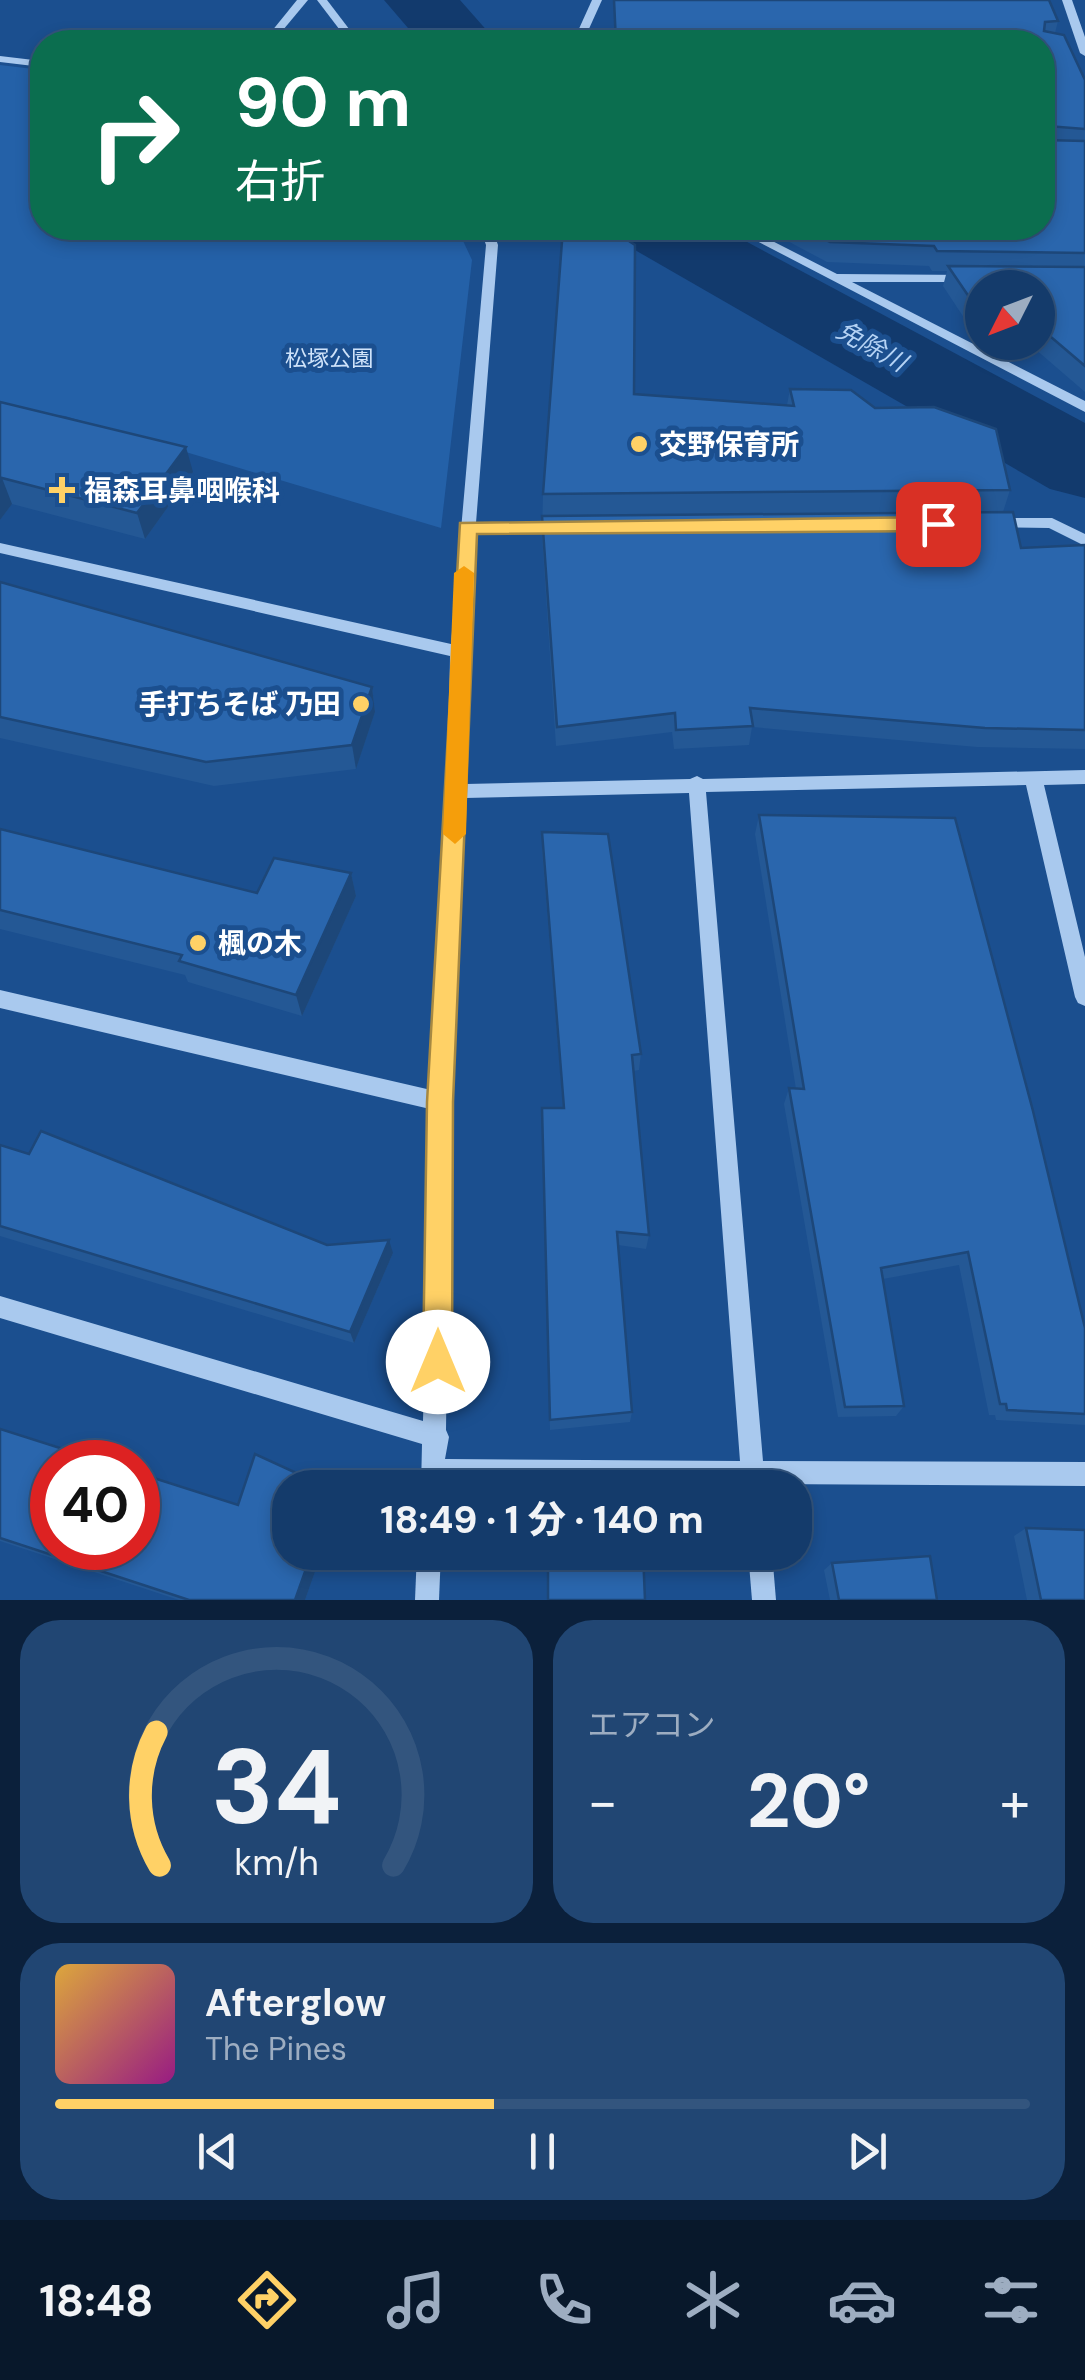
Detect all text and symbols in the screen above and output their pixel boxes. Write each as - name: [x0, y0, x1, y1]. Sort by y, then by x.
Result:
- text: 90 m: [235, 57, 411, 148]
- icon: right: [70, 70, 200, 200]
- text: 右折: [235, 152, 325, 211]
- north arrow: [965, 270, 1055, 360]
- map controls: [965, 270, 1055, 360]
- water label: 免除川: [831, 314, 915, 380]
- park label: 松塚公園: [285, 344, 373, 373]
- place label: 交野保育所: [659, 426, 799, 463]
- marker: 交野保育所: [628, 433, 650, 455]
- place label: 福森耳鼻咽喉科: [84, 472, 280, 509]
- marker: 福森耳鼻咽喉科: [49, 477, 75, 503]
- pin: [896, 482, 981, 567]
- icon: arrive: [911, 497, 966, 552]
- place label: 手打ちそば 乃田: [138, 686, 341, 723]
- marker: 手打ちそば 乃田: [350, 693, 372, 715]
- place label: 楓の木: [218, 925, 302, 962]
- marker: 楓の木: [187, 932, 209, 954]
- position arrow: [386, 1310, 490, 1414]
- speed limit sign: 40: [30, 1440, 160, 1570]
- text: 18:49 · 1 分 · 140 m: [380, 1495, 704, 1545]
- text: エアコン: [588, 1704, 716, 1746]
- text: 34: [211, 1720, 341, 1855]
- text: 20°: [747, 1753, 870, 1850]
- text: −: [588, 1766, 618, 1838]
- text: +: [1000, 1766, 1030, 1838]
- text: km/h: [234, 1840, 318, 1886]
- text: Afterglow: [205, 1978, 386, 2028]
- text: The Pines: [205, 2028, 347, 2070]
- icon: previous: [190, 2124, 245, 2179]
- icon: pause: [515, 2124, 570, 2179]
- icon: next: [840, 2124, 895, 2179]
- icon: directions: [232, 2265, 302, 2335]
- icon: music: [381, 2265, 451, 2335]
- icon: phone: [529, 2265, 599, 2335]
- icon: climate: [678, 2265, 748, 2335]
- icon: car: [827, 2265, 897, 2335]
- icon: filters: [976, 2265, 1046, 2335]
- text: 18:48: [39, 2271, 153, 2330]

